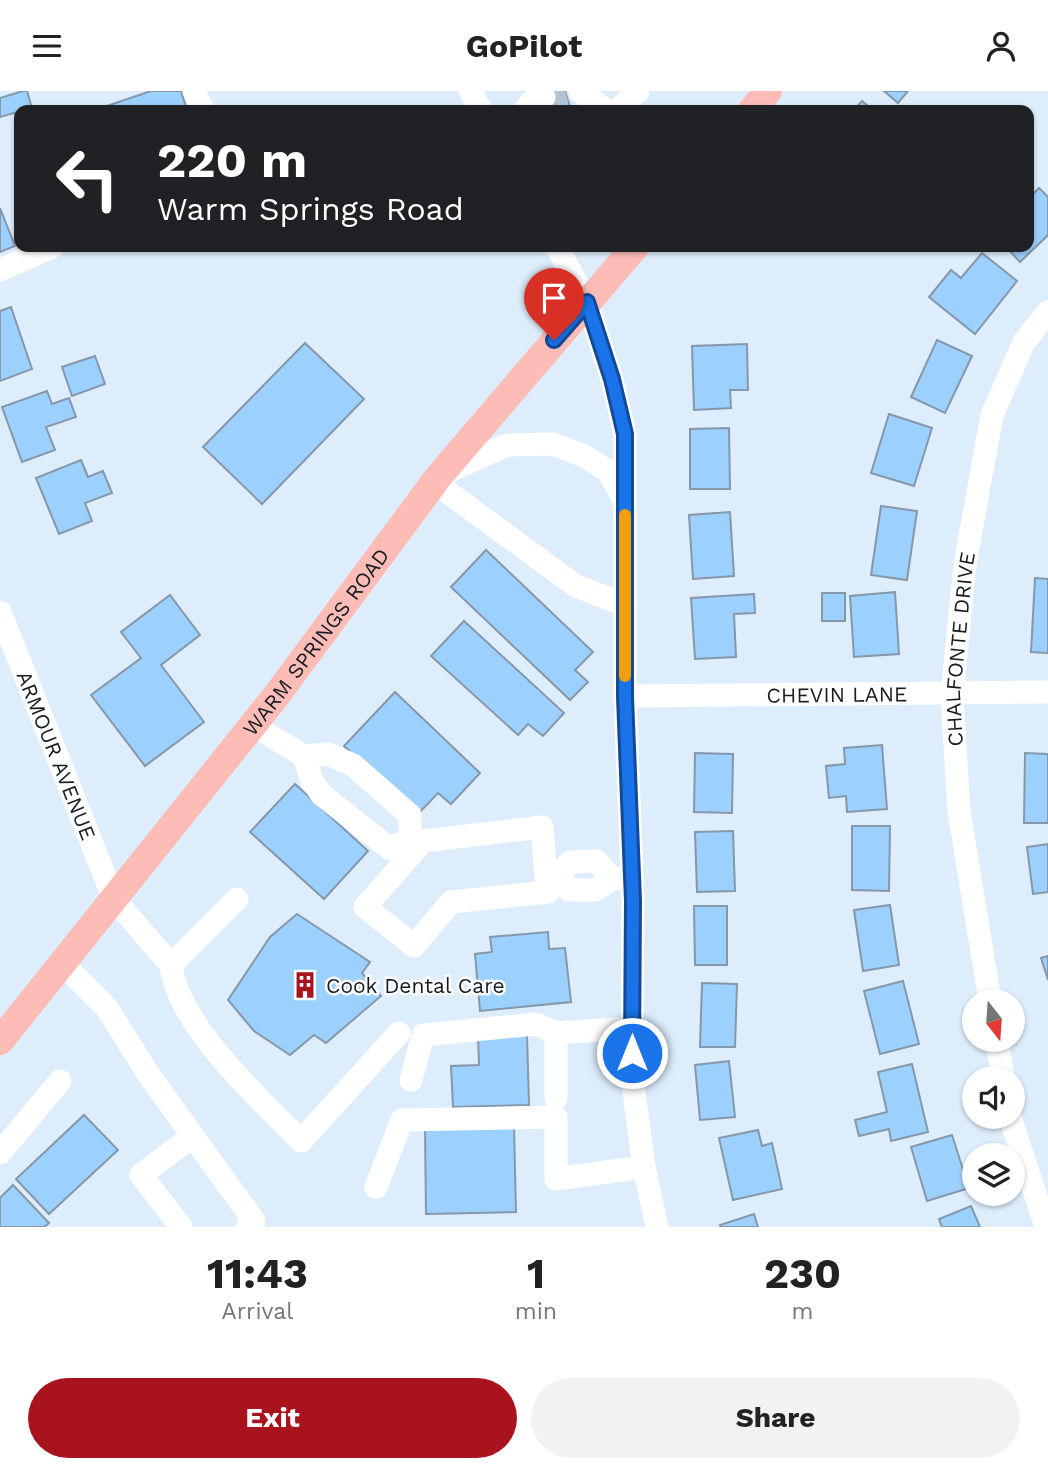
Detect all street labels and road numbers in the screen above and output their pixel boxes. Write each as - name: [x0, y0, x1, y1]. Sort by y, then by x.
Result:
- street label: WARM SPRINGS ROAD: [237, 543, 394, 740]
- street label: CHALFONTE DRIVE: [939, 550, 980, 747]
- street label: ARMOUR AVENUE: [12, 667, 102, 843]
- street label: CHEVIN LANE: [766, 681, 908, 707]

